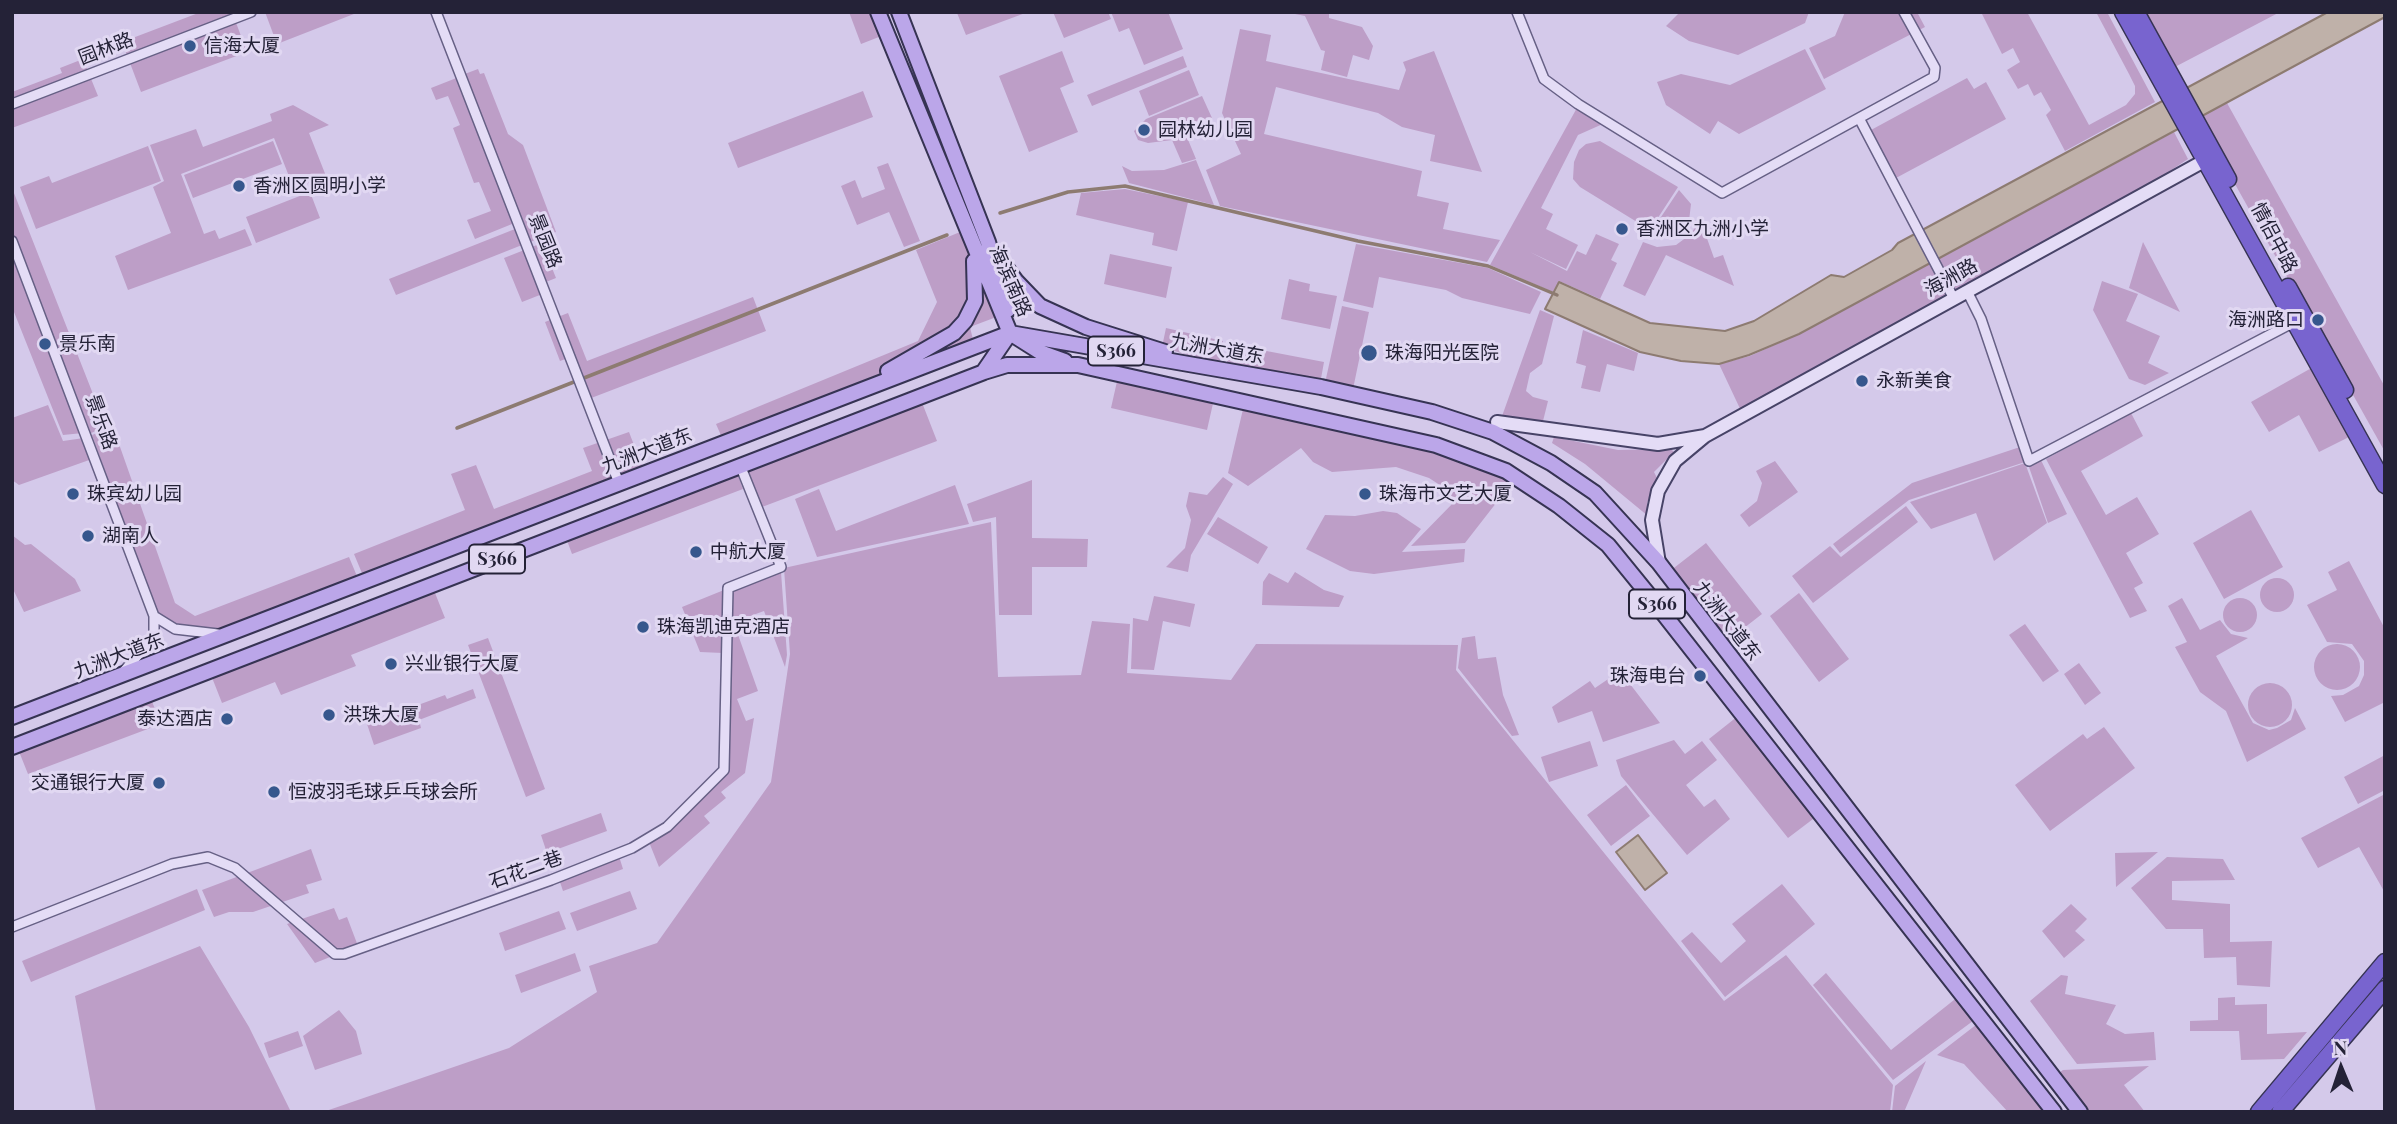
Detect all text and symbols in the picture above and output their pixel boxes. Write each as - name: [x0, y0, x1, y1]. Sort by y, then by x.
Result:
- street label: 园林路: [75, 28, 137, 70]
- place label: 信海大厦: [204, 35, 280, 57]
- marker: 信海大厦: [182, 38, 198, 54]
- place label: 园林幼儿园: [1158, 119, 1253, 141]
- marker: 园林幼儿园: [1136, 122, 1152, 138]
- place label: 香洲区圆明小学: [253, 175, 386, 197]
- marker: 香洲区圆明小学: [231, 178, 247, 194]
- street label: 情侣中路: [2246, 199, 2302, 277]
- street label: 景园路: [524, 210, 566, 272]
- place label: 香洲区九洲小学: [1636, 218, 1769, 240]
- marker: 香洲区九洲小学: [1614, 221, 1630, 237]
- street label: 海滨南路: [984, 242, 1036, 320]
- street label: 海洲路: [1921, 254, 1981, 302]
- place label: 海洲路口: [2228, 309, 2304, 331]
- marker: 海洲路口: [2310, 312, 2326, 328]
- street label: 九洲大道东: [1168, 330, 1266, 368]
- place label: 景乐南: [59, 333, 116, 355]
- marker: 景乐南: [37, 336, 53, 352]
- road number: S366: [1088, 337, 1144, 366]
- place label: 珠海阳光医院: [1385, 342, 1499, 364]
- marker: 珠海阳光医院: [1359, 343, 1379, 363]
- place label: 永新美食: [1876, 370, 1952, 392]
- marker: 永新美食: [1854, 373, 1870, 389]
- street label: 景乐路: [81, 391, 121, 453]
- street label: 九洲大道东: [599, 423, 695, 479]
- place label: 珠宾幼儿园: [87, 483, 182, 505]
- place label: 珠海市文艺大厦: [1379, 483, 1512, 505]
- marker: 珠宾幼儿园: [65, 486, 81, 502]
- marker: 珠海市文艺大厦: [1357, 486, 1373, 502]
- place label: 湖南人: [102, 525, 159, 547]
- marker: 湖南人: [80, 528, 96, 544]
- place label: 中航大厦: [710, 541, 786, 563]
- road number: S366: [469, 544, 525, 574]
- marker: 中航大厦: [688, 544, 704, 560]
- street label: 九洲大道东: [1689, 577, 1765, 665]
- road number: S366: [1629, 590, 1685, 618]
- place label: 珠海凯迪克酒店: [657, 616, 790, 638]
- marker: 珠海凯迪克酒店: [635, 619, 651, 635]
- street label: 九洲大道东: [71, 628, 167, 684]
- place label: 兴业银行大厦: [405, 653, 519, 675]
- marker: 兴业银行大厦: [383, 656, 399, 672]
- place label: 珠海电台: [1610, 665, 1686, 687]
- marker: 珠海电台: [1692, 668, 1708, 684]
- place label: 洪珠大厦: [343, 704, 419, 726]
- marker: 洪珠大厦: [321, 707, 337, 723]
- place label: 泰达酒店: [137, 708, 213, 730]
- marker: 泰达酒店: [219, 711, 235, 727]
- place label: 交通银行大厦: [31, 772, 145, 794]
- marker: 交通银行大厦: [151, 775, 167, 791]
- place label: 恒波羽毛球乒乓球会所: [288, 781, 478, 803]
- marker: 恒波羽毛球乒乓球会所: [266, 784, 282, 800]
- street label: 石花二巷: [486, 846, 566, 894]
- north arrow: [2306, 1033, 2376, 1103]
- text: N: [2333, 1034, 2348, 1060]

